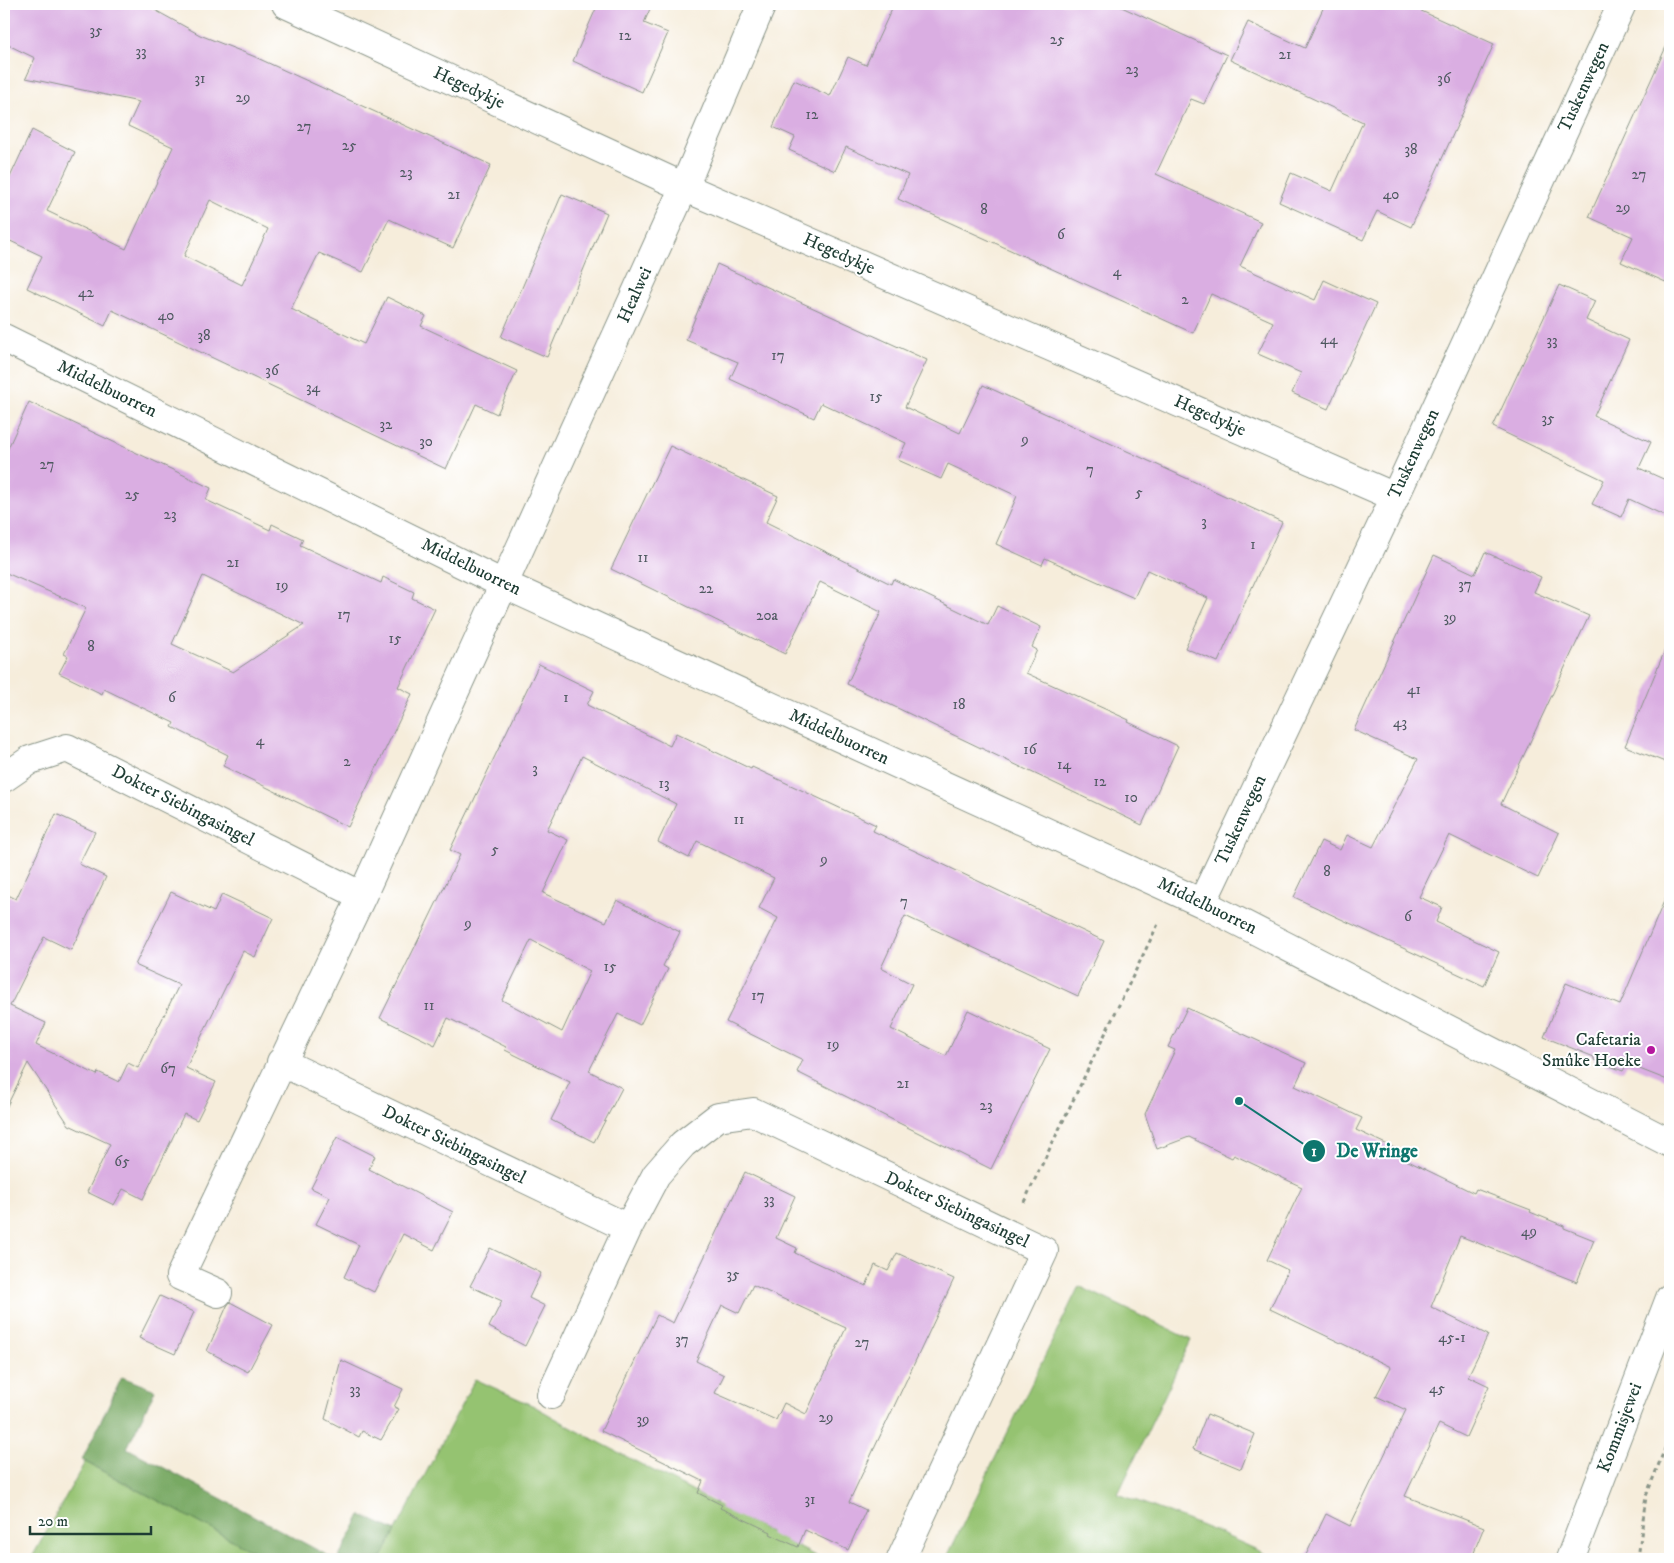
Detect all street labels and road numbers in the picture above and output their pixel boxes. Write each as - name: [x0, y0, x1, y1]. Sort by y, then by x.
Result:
- street label: Tuskenwegen: [1554, 38, 1615, 136]
- street label: Hegedykje: [430, 62, 508, 114]
- street label: Hegedykje: [800, 228, 878, 280]
- street label: Healwei: [613, 264, 657, 326]
- street label: Middelbuorren: [54, 355, 161, 423]
- street label: Hegedykje: [1171, 390, 1249, 442]
- street label: Tuskenwegen: [1384, 405, 1445, 503]
- street label: Middelbuorren: [418, 533, 525, 601]
- street label: Middelbuorren: [785, 704, 893, 770]
- street label: Dokter Siebingasingel: [108, 761, 258, 852]
- street label: Tuskenwegen: [1211, 771, 1272, 869]
- street label: Middelbuorren: [1154, 872, 1261, 940]
- street label: Dokter Siebingasingel: [379, 1101, 530, 1190]
- street label: Dokter Siebingasingel: [881, 1167, 1033, 1253]
- street label: Kommisjewei: [1593, 1380, 1647, 1476]

